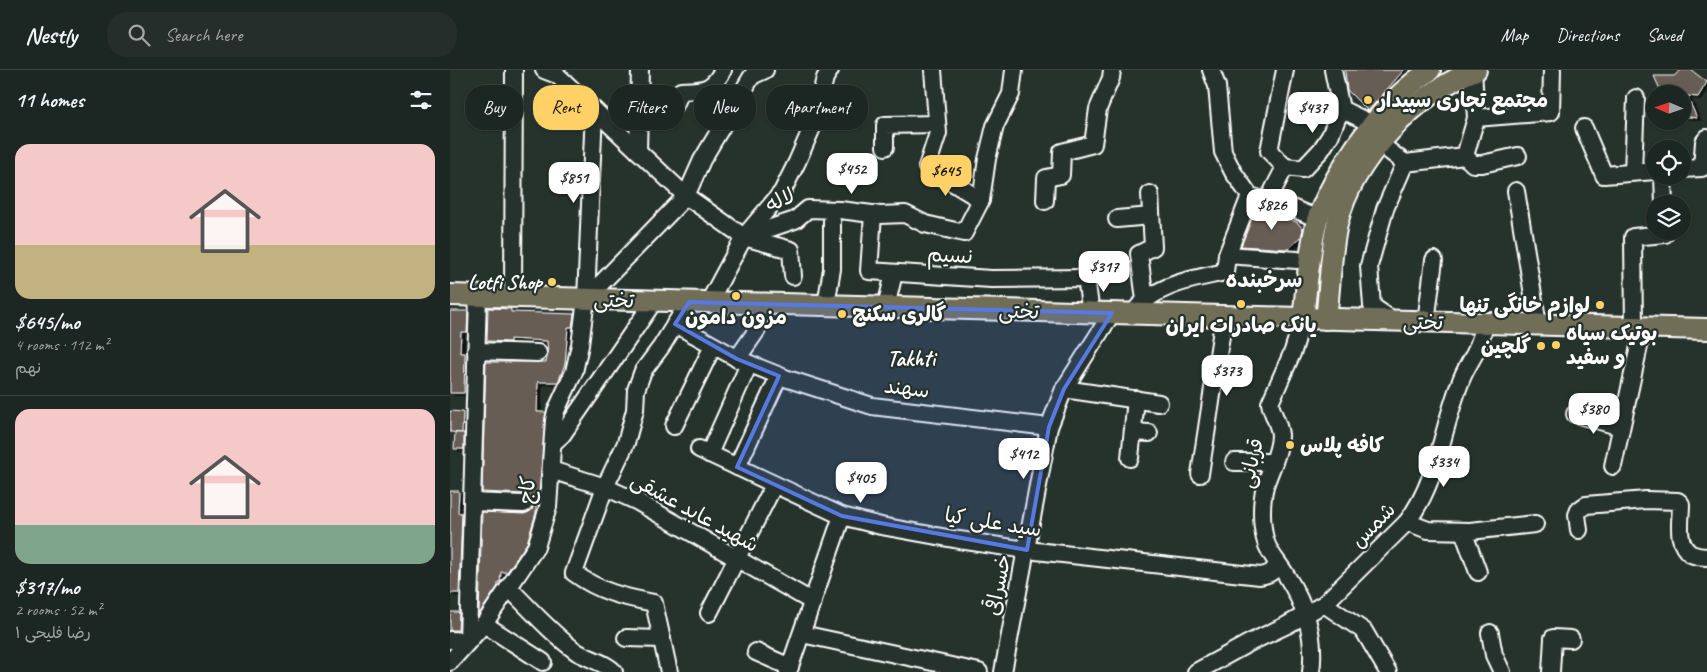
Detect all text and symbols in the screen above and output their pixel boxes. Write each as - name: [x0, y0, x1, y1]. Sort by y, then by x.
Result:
- search box: [107, 12, 457, 57]
- text: Nestly: [25, 20, 77, 50]
- icon: search: [125, 21, 153, 49]
- text: Search here: [165, 23, 242, 47]
- text: Map: [1501, 24, 1528, 46]
- text: Directions: [1556, 24, 1619, 46]
- text: Saved: [1647, 24, 1682, 46]
- chip: Buy: [465, 85, 523, 130]
- chip: Rent: [533, 85, 599, 130]
- chip: Filters: [609, 85, 684, 130]
- chip: New: [694, 85, 756, 130]
- chip: Apartment: [766, 85, 868, 130]
- north arrow: [1646, 85, 1691, 130]
- map controls: [1646, 85, 1691, 240]
- icon: filters: [407, 86, 435, 114]
- text: 11 homes: [15, 87, 84, 113]
- place label: مجتمع تجاری سپیدار: [1376, 87, 1548, 115]
- pin: $437: [1283, 92, 1343, 134]
- marker: مجتمع تجاری سپیدار: [1362, 94, 1374, 106]
- text: $437: [1299, 98, 1327, 118]
- button: locate: [1646, 140, 1691, 185]
- pin: $452: [822, 152, 882, 195]
- pin: $645: [916, 154, 976, 197]
- text: $452: [838, 159, 866, 179]
- text: $645: [932, 161, 960, 181]
- pin: $851: [544, 162, 604, 204]
- text: $851: [560, 168, 588, 188]
- icon: home: [180, 176, 270, 266]
- street label: لاله: [761, 182, 799, 218]
- pin: $826: [1242, 189, 1302, 231]
- text: $826: [1257, 195, 1287, 215]
- button: layers: [1646, 195, 1691, 240]
- street label: نسیم: [926, 241, 974, 272]
- pin: $317: [1074, 250, 1134, 293]
- text: $317: [1090, 257, 1118, 277]
- district label: سرخبنده: [1226, 266, 1302, 294]
- place label: Lotfi Shop: [468, 269, 544, 295]
- marker: Lotfi Shop: [546, 276, 558, 288]
- street label: تختی: [593, 286, 636, 315]
- marker: مزون دامون: [730, 290, 742, 302]
- place label: لوازم خانگی تنها: [1459, 292, 1590, 321]
- street label: تختی: [998, 297, 1041, 326]
- marker: یانک صادرات ایران: [1235, 298, 1247, 310]
- marker: لوازم خانگی تنها: [1594, 299, 1606, 311]
- place label: گالری سکنج: [852, 301, 947, 327]
- place label: مزون دامون: [685, 304, 787, 330]
- marker: گالری سکنج: [836, 308, 848, 320]
- text: $645/mo: [15, 309, 80, 335]
- street label: تختی: [1402, 309, 1445, 336]
- place label: یانک صادرات ایران: [1165, 312, 1317, 338]
- place label: بوتیک سیاه و سفید: [1566, 320, 1657, 370]
- place label: گلچین: [1481, 333, 1532, 359]
- text: 4 rooms · 112 m²: [15, 335, 109, 355]
- marker: بوتیک سیاه و سفید: [1550, 339, 1562, 351]
- marker: گلچین: [1535, 340, 1547, 352]
- district label: Takhti: [887, 345, 938, 373]
- pin: $373: [1197, 354, 1257, 397]
- text: نهم: [15, 358, 41, 378]
- text: $373: [1213, 361, 1241, 381]
- street label: سهند: [883, 372, 931, 404]
- pin: $380: [1564, 392, 1624, 435]
- text: $380: [1580, 399, 1608, 419]
- place label: کافه پلاس: [1300, 432, 1385, 458]
- street label: قربانی: [1233, 435, 1270, 491]
- pin: $412: [994, 438, 1054, 480]
- marker: کافه پلاس: [1284, 439, 1296, 451]
- icon: home: [180, 442, 270, 532]
- text: $412: [1010, 444, 1038, 464]
- pin: $334: [1414, 446, 1474, 488]
- text: $334: [1430, 452, 1458, 472]
- pin: $405: [831, 462, 891, 504]
- street label: شهید عابد عشقی: [626, 466, 763, 559]
- text: $405: [847, 468, 875, 488]
- street label: کاج: [512, 475, 543, 505]
- street label: شمس: [1345, 497, 1401, 553]
- street label: سید علی کیا: [943, 502, 1043, 543]
- street label: خسراقی: [979, 552, 1017, 618]
- text: $317/mo: [15, 574, 80, 600]
- text: 2 rooms · 52 m²: [15, 600, 101, 620]
- text: رضا فلیحی ۱: [15, 623, 91, 643]

